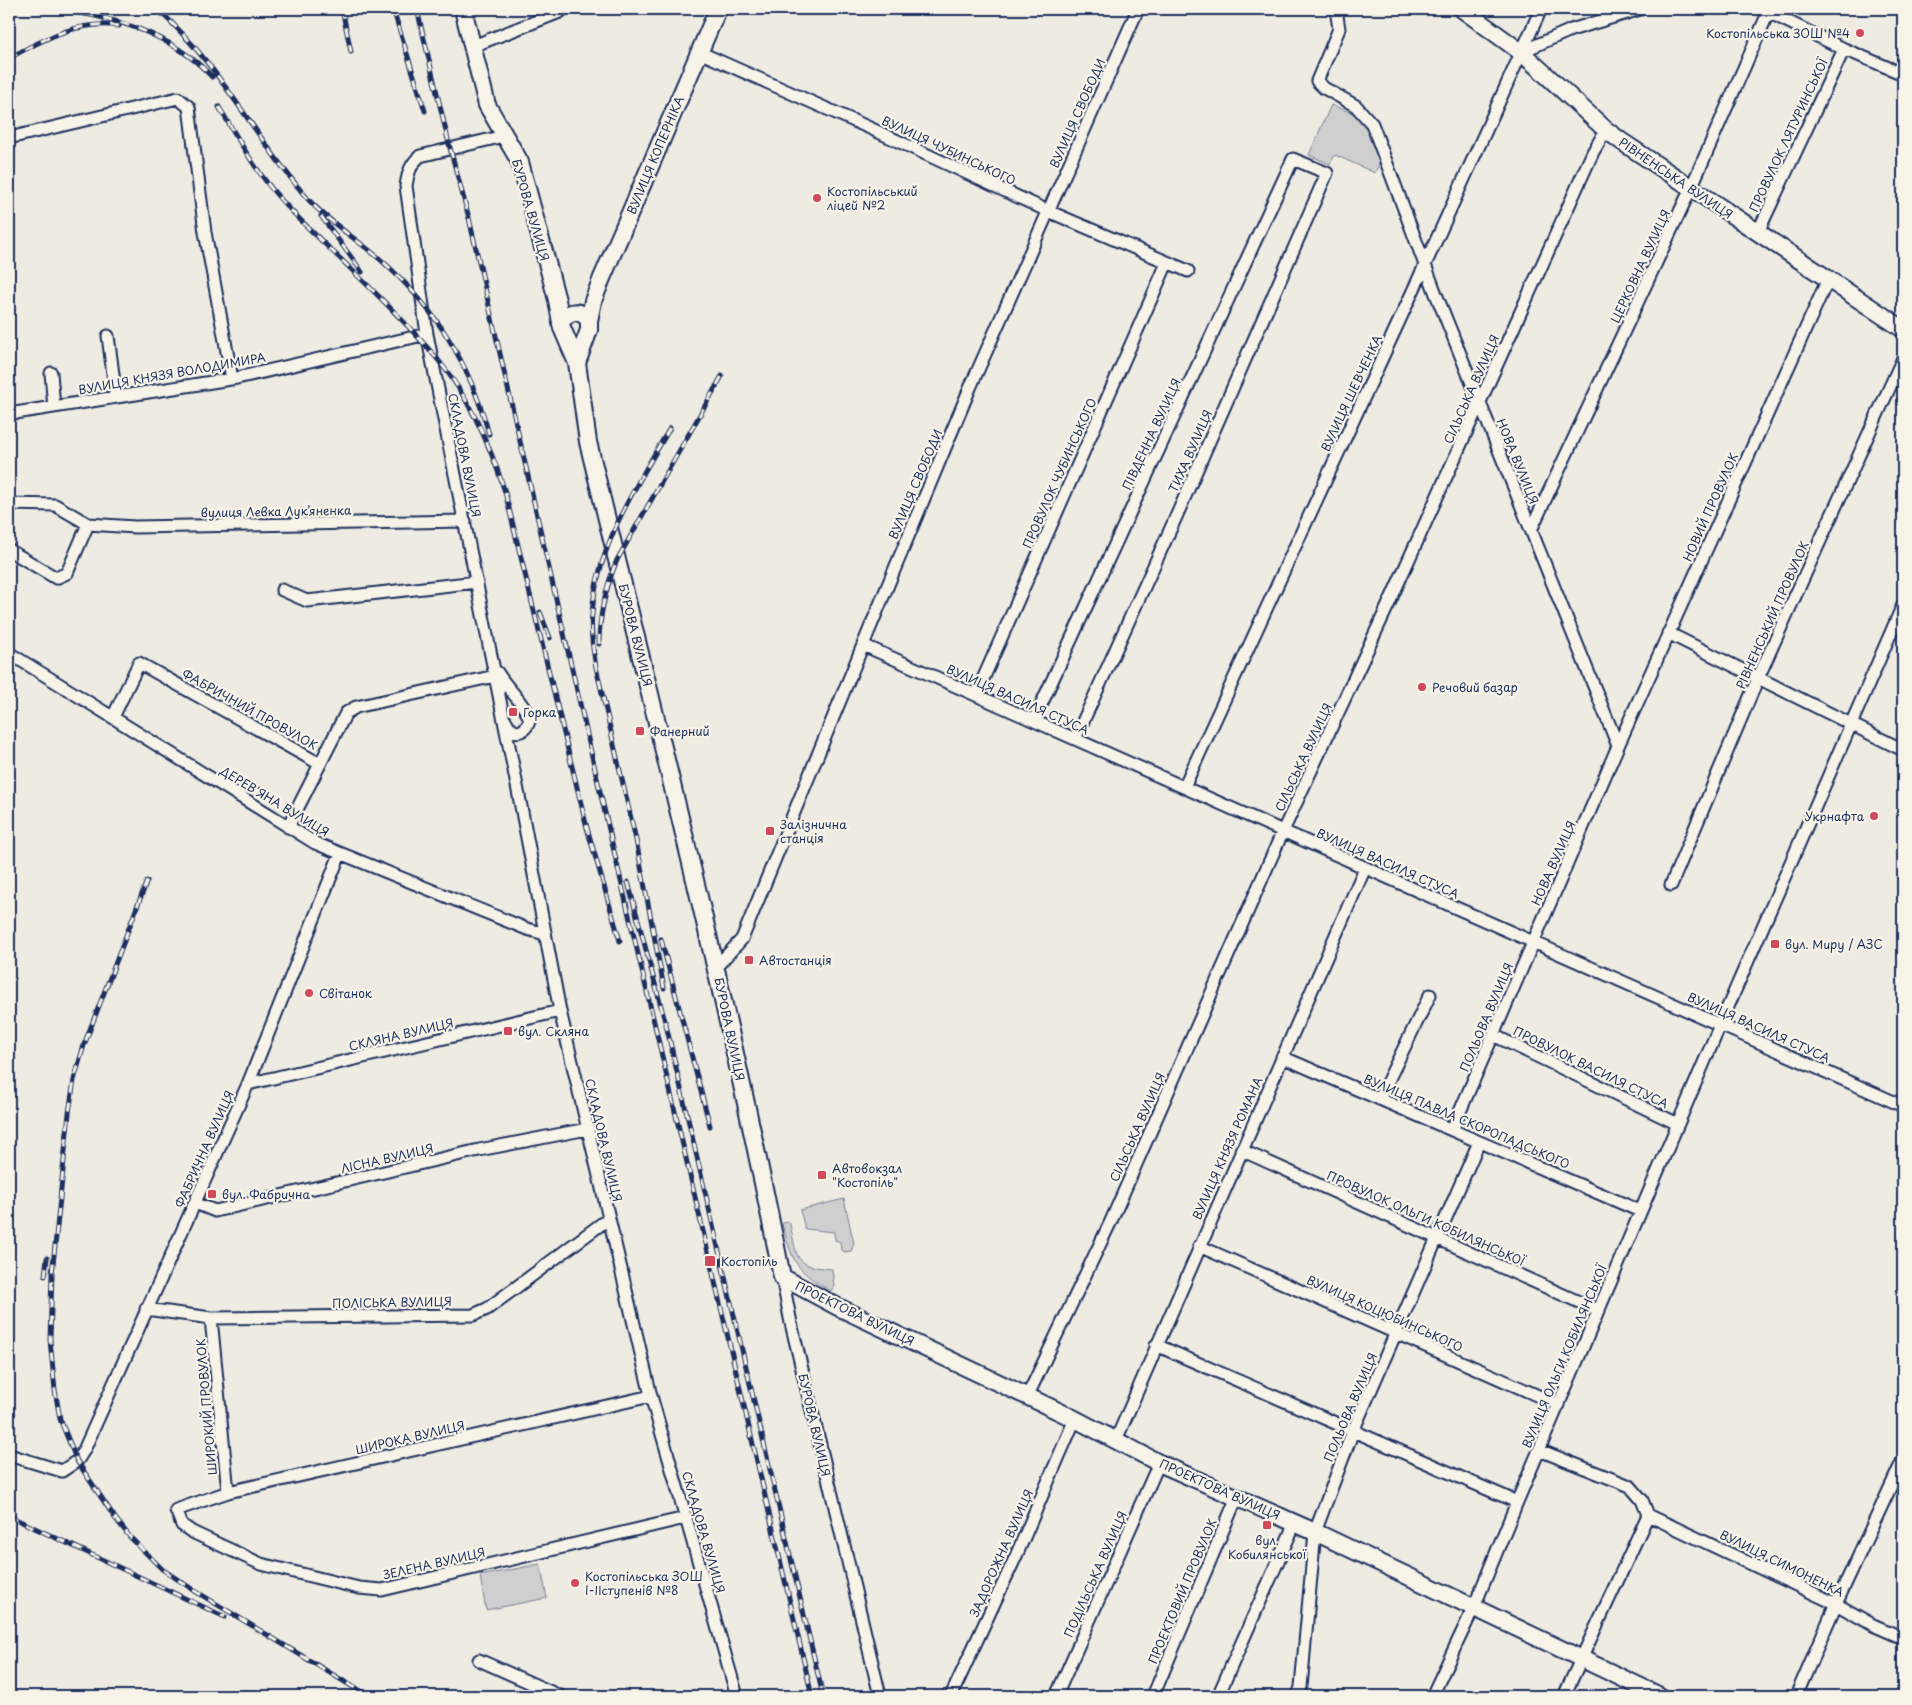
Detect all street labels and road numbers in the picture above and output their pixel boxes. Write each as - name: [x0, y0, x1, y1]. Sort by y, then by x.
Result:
- street label: ПРОВУЛОК ЛЯТУРИНСЬКОЇ: [1744, 54, 1832, 215]
- street label: ВУЛИЦЯ СВОБОДИ: [1045, 55, 1109, 171]
- street label: ВУЛИЦЯ КОПЕРНІКА: [622, 93, 688, 217]
- street label: ВУЛИЦЯ ЧУБИНСЬКОГО: [879, 111, 1019, 189]
- street label: РІВНЕНСЬКА ВУЛИЦЯ: [1615, 133, 1737, 223]
- street label: БУРОВА ВУЛИЦЯ: [508, 157, 554, 263]
- street label: ЦЕРКОВНА ВУЛИЦЯ: [1606, 206, 1674, 326]
- street label: ВУЛИЦЯ ШЕВЧЕНКА: [1316, 332, 1386, 454]
- street label: СІЛЬСЬКА ВУЛИЦЯ: [1439, 332, 1503, 446]
- street label: ВУЛИЦЯ КНЯЗЯ ВОЛОДИМИРА: [77, 348, 267, 398]
- street label: ПІВДЕННА ВУЛИЦЯ: [1117, 375, 1185, 493]
- street label: СКЛАДОВА ВУЛИЦЯ: [444, 391, 486, 519]
- street label: ПРОВУЛОК ЧУБИНСЬКОГО: [1018, 395, 1100, 551]
- street label: ТИХА ВУЛИЦЯ: [1164, 407, 1216, 495]
- street label: НОВА ВУЛИЦЯ: [1493, 415, 1543, 507]
- street label: ВУЛИЦЯ СВОБОДИ: [884, 426, 946, 542]
- street label: НОВИЙ ПРОВУЛОК: [1678, 450, 1742, 564]
- street label: вулиця Левка Лукʼяненка: [200, 501, 352, 521]
- street label: РІВНЕНСЬКИЙ ПРОВУЛОК: [1731, 538, 1813, 692]
- street label: БУРОВА ВУЛИЦЯ: [615, 582, 657, 688]
- street label: ВУЛИЦЯ ВАСИЛЯ СТУСА: [944, 659, 1092, 739]
- street label: ФАБРИЧНИЙ ПРОВУЛОК: [179, 664, 321, 754]
- street label: СІЛЬСЬКА ВУЛИЦЯ: [1270, 700, 1336, 814]
- street label: ДЕРЕВ'ЯНА ВУЛИЦЯ: [216, 761, 333, 841]
- street label: НОВА ВУЛИЦЯ: [1526, 818, 1580, 908]
- street label: ВУЛИЦЯ ВАСИЛЯ СТУСА: [1314, 823, 1462, 903]
- street label: ПОЛЬОВА ВУЛИЦЯ: [1455, 960, 1517, 1074]
- street label: БУРОВА ВУЛИЦЯ: [710, 976, 750, 1082]
- street label: ВУЛИЦЯ ВАСИЛЯ СТУСА: [1685, 987, 1833, 1067]
- street label: СКЛЯНА ВУЛИЦЯ: [347, 1013, 455, 1055]
- street label: ПРОВУЛОК ВАСИЛЯ СТУСА: [1510, 1022, 1672, 1112]
- street label: ВУЛИЦЯ ПАВЛА СКОРОПАДСЬКОГО: [1361, 1069, 1573, 1173]
- street label: СІЛЬСЬКА ВУЛИЦЯ: [1105, 1070, 1169, 1184]
- street label: ВУЛИЦЯ КНЯЗЯ РОМАНА: [1187, 1074, 1267, 1222]
- street label: СКЛАДОВА ВУЛИЦЯ: [581, 1077, 627, 1203]
- street label: ФАБРИЧНА ВУЛИЦЯ: [170, 1088, 238, 1210]
- street label: ЛІСНА ВУЛИЦЯ: [339, 1139, 435, 1177]
- street label: ПРОВУЛОК ОЛЬГИ КОБИЛЯНСЬКОЇ: [1324, 1166, 1529, 1271]
- street label: ВУЛИЦЯ ОЛЬГИ КОБИЛЯНСЬКОЇ: [1517, 1260, 1611, 1451]
- street label: ВУЛИЦЯ КОЦЮБИНСЬКОГО: [1304, 1270, 1466, 1356]
- street label: ПРОЕКТОВА ВУЛИЦЯ: [792, 1276, 918, 1350]
- street label: ПОЛІСЬКА ВУЛИЦЯ: [332, 1292, 452, 1312]
- street label: ШИРОКИЙ ПРОВУЛОК: [191, 1338, 221, 1476]
- street label: ПОЛЬОВА ВУЛИЦЯ: [1319, 1350, 1381, 1464]
- street label: БУРОВА ВУЛИЦЯ: [794, 1372, 836, 1478]
- street label: ШИРОКА ВУЛИЦЯ: [354, 1416, 466, 1458]
- street label: ПРОЕКТОВА ВУЛИЦЯ: [1157, 1454, 1283, 1524]
- street label: СКЛАДОВА ВУЛИЦЯ: [678, 1469, 730, 1595]
- street label: ЗАДОРОЖНА ВУЛИЦЯ: [965, 1486, 1037, 1620]
- street label: ПОДІЛЬСЬКА ВУЛИЦЯ: [1059, 1508, 1131, 1640]
- street label: ПРОЕКТОВИЙ ПРОВУЛОК: [1143, 1515, 1221, 1666]
- street label: ВУЛИЦЯ СИМОНЕНКА: [1717, 1525, 1847, 1601]
- street label: ЗЕЛЕНА ВУЛИЦЯ: [380, 1543, 487, 1584]

